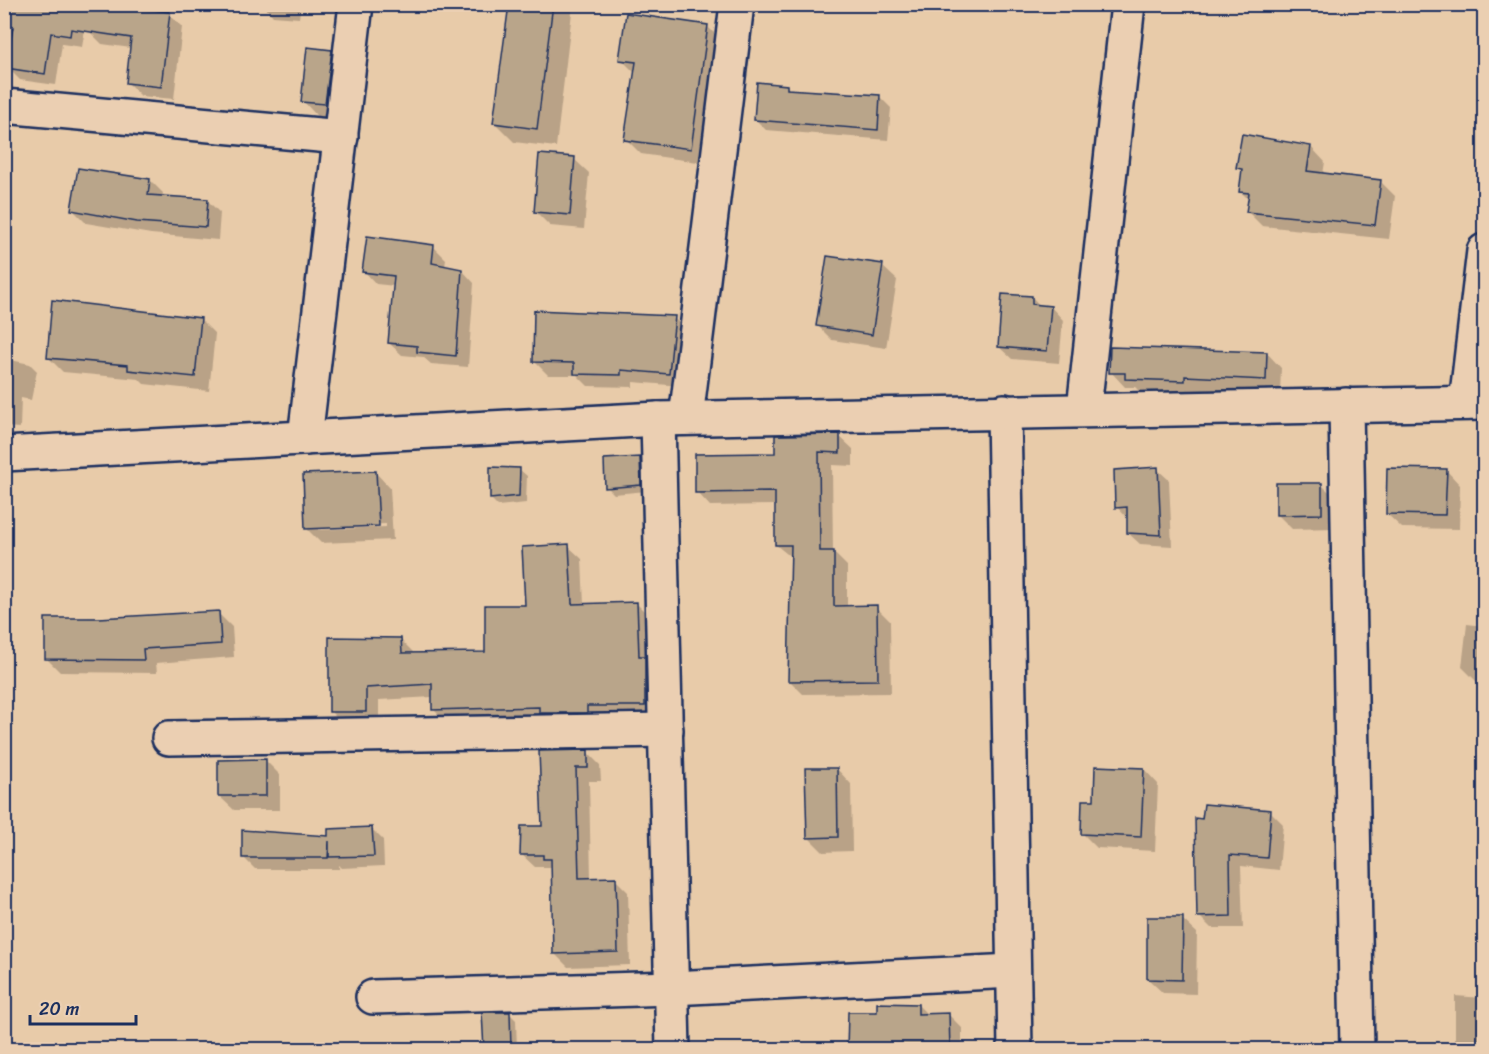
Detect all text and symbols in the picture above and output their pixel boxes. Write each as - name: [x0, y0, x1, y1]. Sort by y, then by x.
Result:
- scale bar: [30, 988, 136, 1026]
- text: 20 m: [39, 993, 79, 1025]

